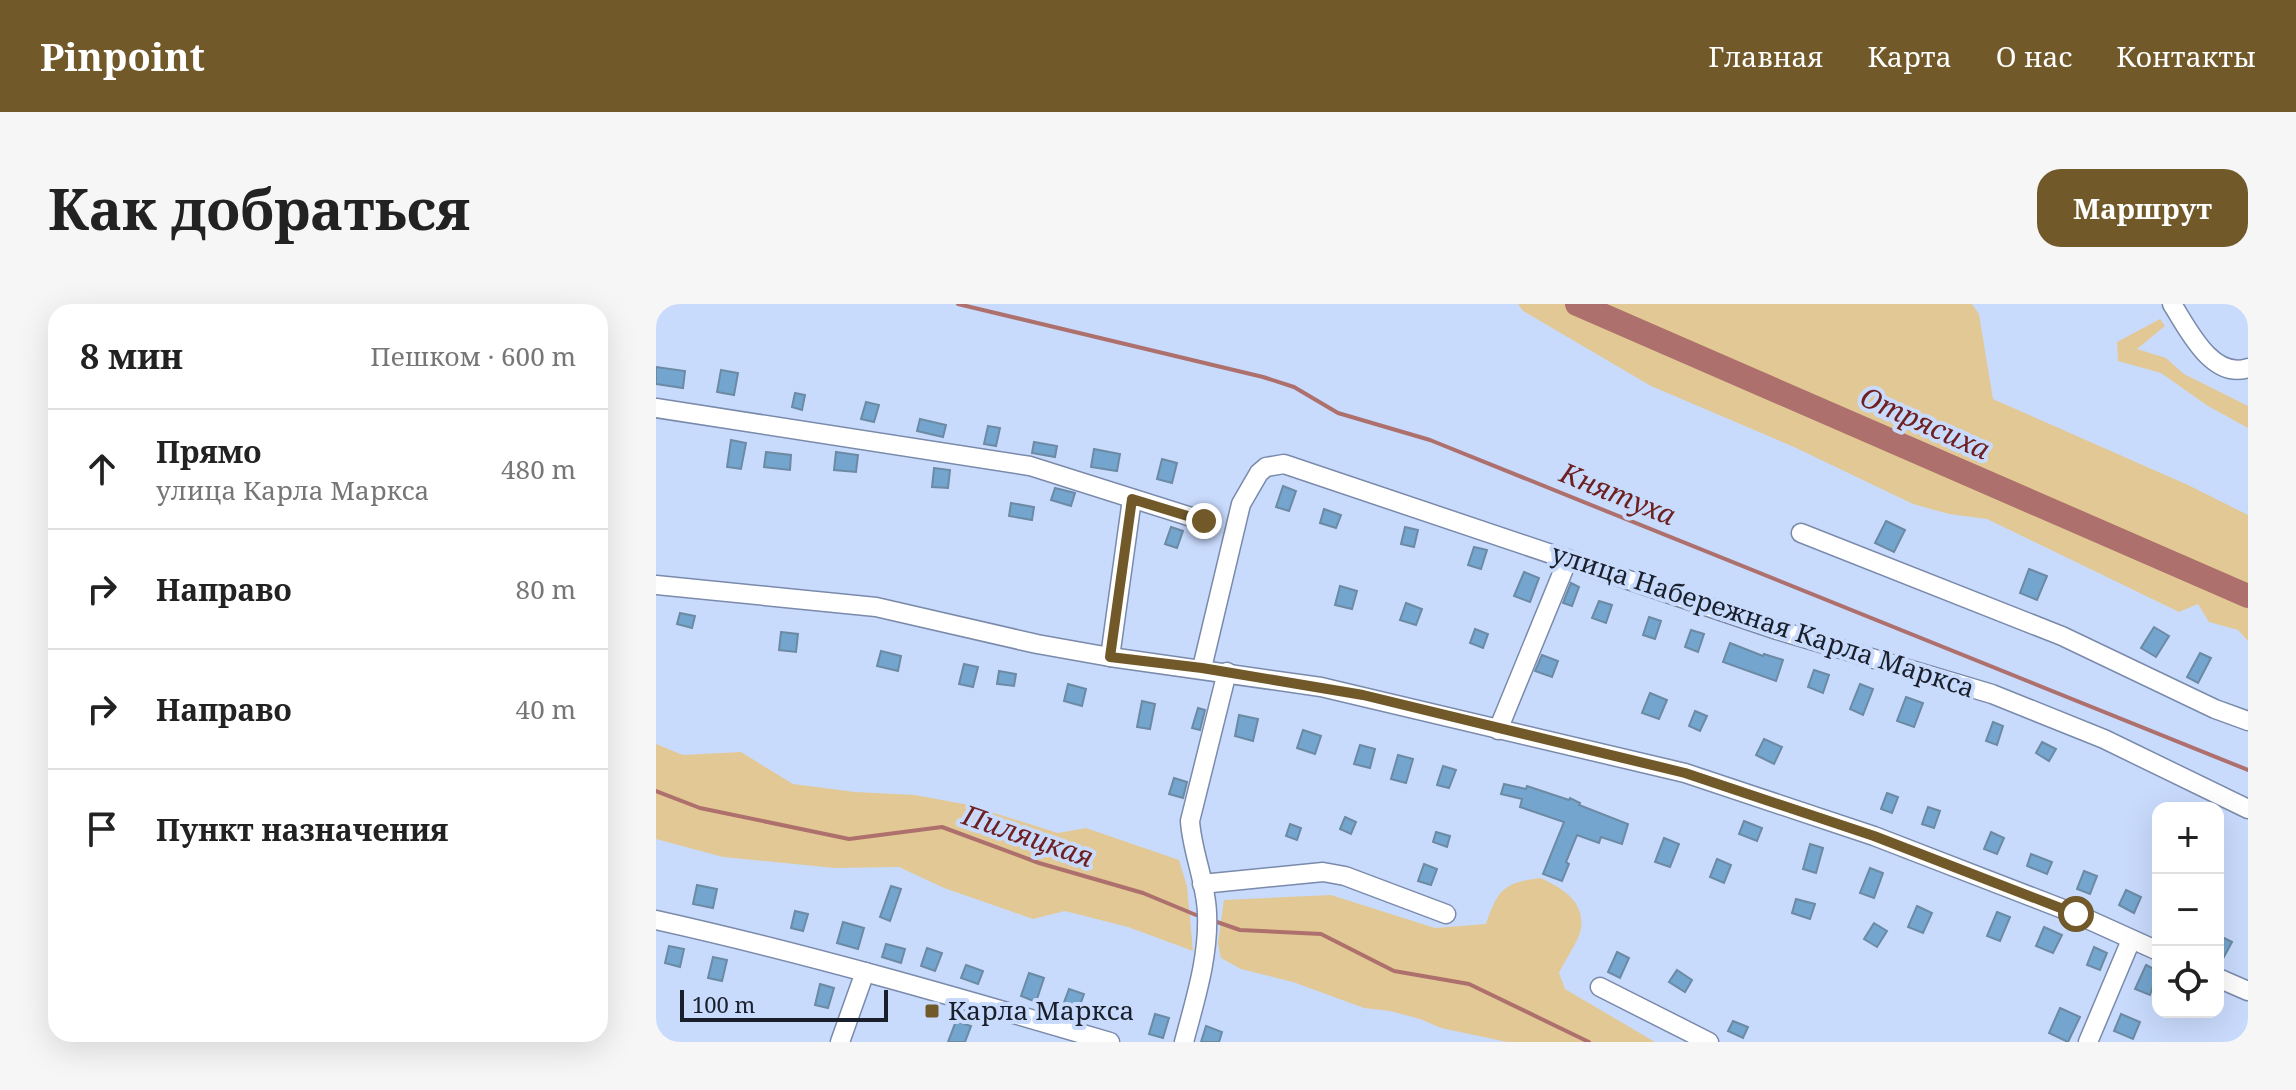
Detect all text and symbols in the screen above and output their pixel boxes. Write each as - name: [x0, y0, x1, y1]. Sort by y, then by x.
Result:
- text: Pinpoint: [40, 30, 205, 82]
- text: Главная: [1708, 37, 1823, 75]
- text: Карта: [1867, 37, 1952, 75]
- text: О нас: [1996, 37, 2072, 75]
- text: Контакты: [2116, 37, 2256, 75]
- button: Маршрут: [2037, 169, 2248, 247]
- text: Как добраться: [48, 170, 470, 246]
- text: 8 мин: [80, 333, 183, 379]
- text: Пешком · 600 m: [370, 338, 576, 374]
- water label: Отрясиха: [1854, 377, 1996, 468]
- text: Прямо: [156, 431, 262, 472]
- icon: ahead: [80, 447, 124, 491]
- text: 480 m: [501, 451, 576, 487]
- water label: Княтуха: [1554, 452, 1682, 533]
- text: улица Карла Маркса: [156, 472, 429, 508]
- route end: [1186, 503, 1222, 539]
- street label: улица Набережная Карла Маркса: [1547, 534, 1980, 706]
- icon: right: [80, 567, 124, 611]
- text: Направо: [156, 569, 292, 610]
- text: 80 m: [516, 571, 576, 607]
- icon: right: [80, 687, 124, 731]
- text: Направо: [156, 689, 292, 730]
- text: 40 m: [516, 691, 576, 727]
- water label: Пиляцкая: [957, 795, 1099, 875]
- map controls: [2152, 802, 2224, 1018]
- button: +: [2152, 802, 2224, 874]
- icon: arrive: [80, 807, 124, 851]
- text: Пункт назначения: [156, 809, 448, 850]
- button: −: [2152, 874, 2224, 946]
- route start: [2058, 896, 2094, 932]
- button: locate: [2152, 946, 2224, 1018]
- scale bar: [680, 986, 888, 1022]
- text: 100 m: [692, 989, 755, 1019]
- place label: Карла Маркса: [948, 992, 1134, 1028]
- marker: Карла Маркса: [923, 1002, 941, 1020]

